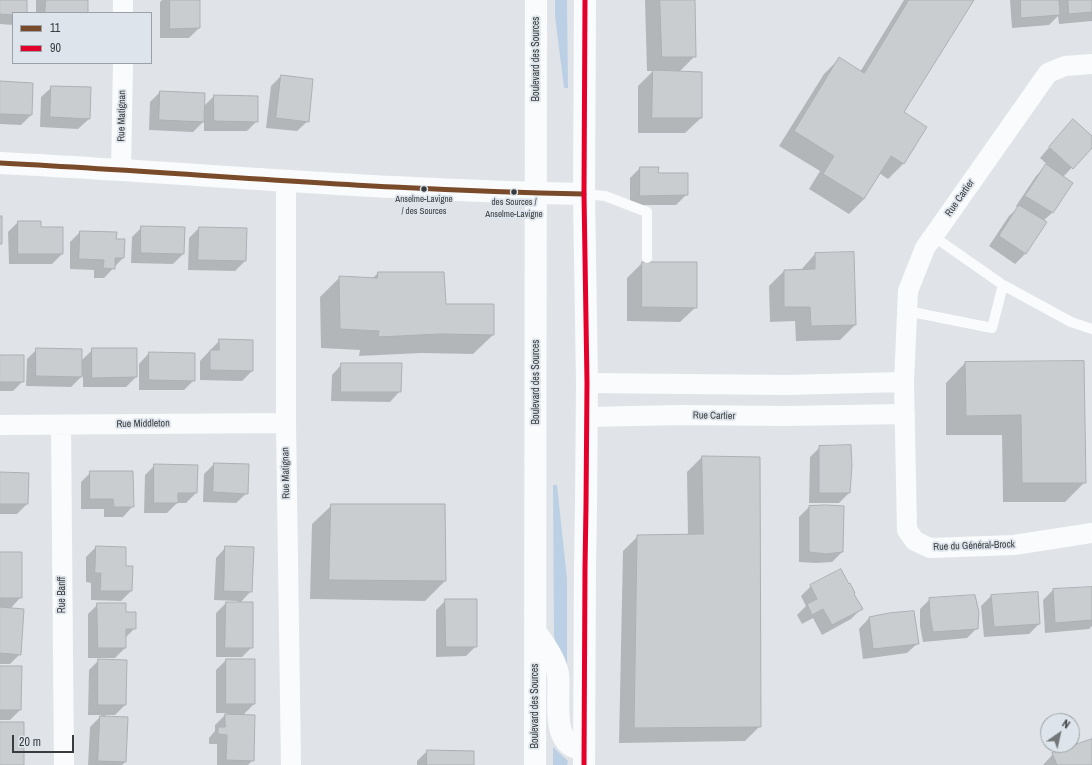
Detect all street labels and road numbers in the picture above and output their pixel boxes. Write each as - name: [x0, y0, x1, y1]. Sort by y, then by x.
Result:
- street label: Boulevard des Sources: [530, 17, 542, 101]
- street label: Rue Matignan: [116, 90, 128, 142]
- street label: Rue Cartier: [943, 177, 977, 219]
- street label: Boulevard des Sources: [530, 340, 542, 424]
- street label: Rue Cartier: [693, 410, 735, 422]
- street label: Rue Middleton: [116, 418, 170, 430]
- street label: Rue Matignan: [280, 447, 292, 499]
- street label: Rue du Général-Brock: [933, 539, 1015, 553]
- street label: Rue Banff: [56, 577, 68, 613]
- street label: Boulevard des Sources: [529, 664, 541, 748]

